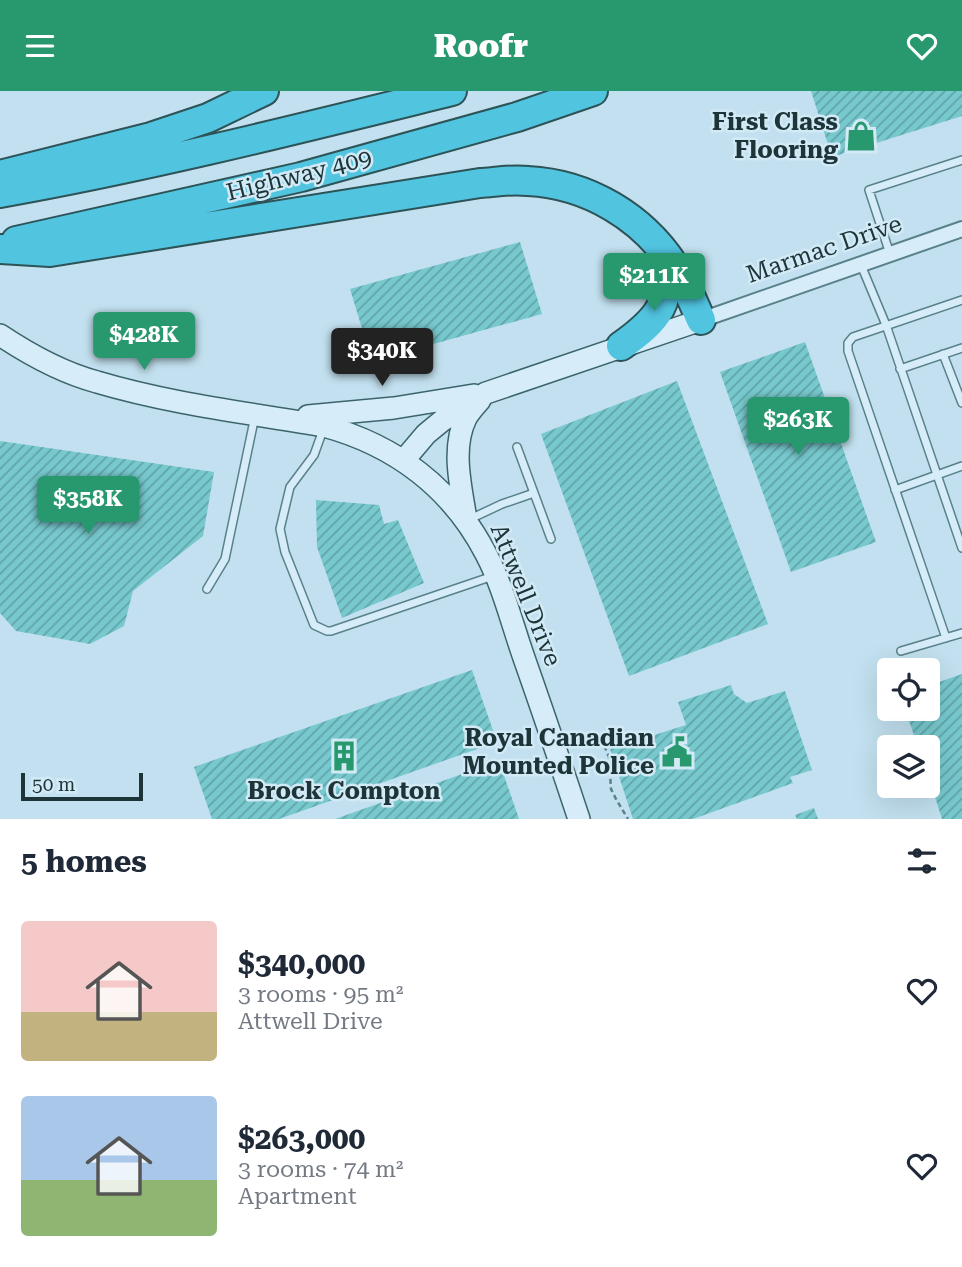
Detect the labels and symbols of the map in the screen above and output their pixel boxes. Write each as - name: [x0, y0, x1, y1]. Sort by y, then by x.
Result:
- place label: First Class Flooring: [712, 108, 838, 164]
- shop icon: First Class Flooring: [844, 119, 878, 153]
- street label: Highway 409: [223, 143, 375, 207]
- street label: Marmac Drive: [743, 209, 905, 289]
- pin: $211K: [605, 253, 703, 313]
- pin: $428K: [95, 313, 193, 372]
- pin: $340K: [333, 329, 431, 388]
- pin: $263K: [749, 397, 847, 457]
- pin: $358K: [39, 477, 137, 536]
- street label: Attwell Drive: [485, 520, 567, 670]
- place label: Royal Canadian Mounted Police: [463, 724, 654, 780]
- public building icon: Royal Canadian Mounted Police: [660, 735, 694, 769]
- building icon: Brock Compton: [327, 739, 361, 773]
- scale bar: [21, 770, 144, 802]
- place label: Brock Compton: [248, 777, 440, 805]

